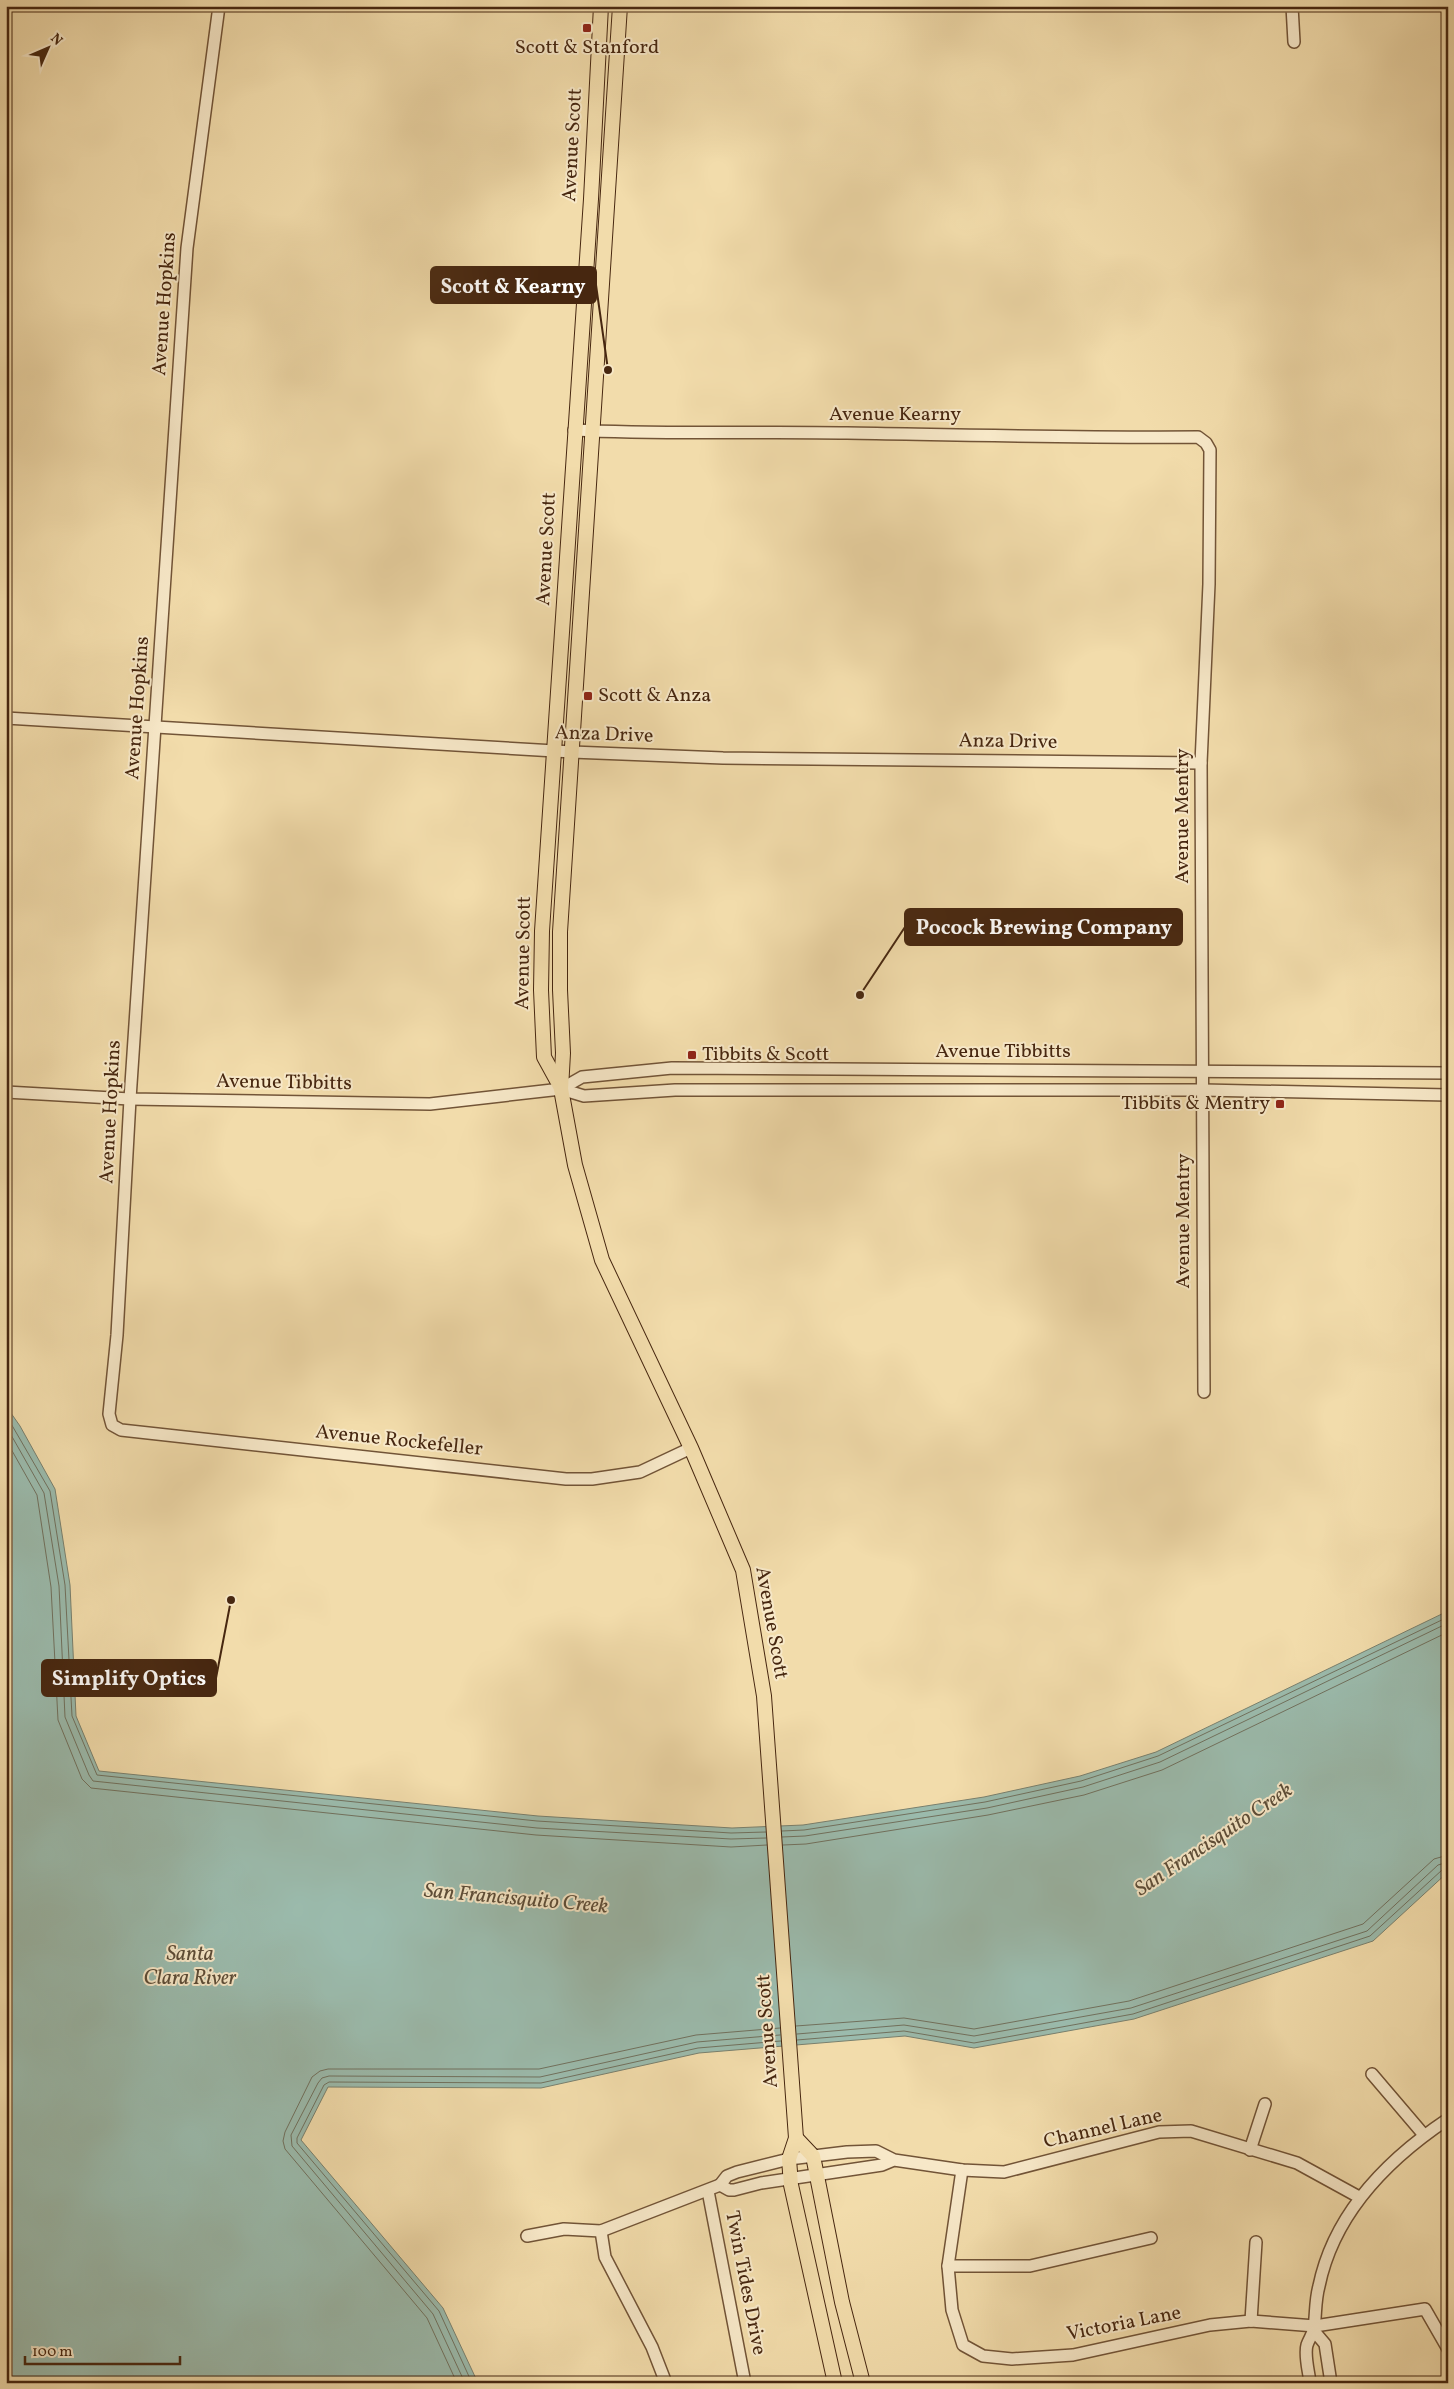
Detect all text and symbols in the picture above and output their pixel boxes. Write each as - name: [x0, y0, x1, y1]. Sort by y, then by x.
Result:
- north arrow: [22, 22, 72, 72]
- marker: Scott & Stanford: [581, 22, 593, 34]
- text: N: [46, 30, 66, 50]
- place label: Scott & Stanford: [515, 34, 659, 62]
- street label: Avenue Scott: [556, 87, 590, 203]
- street label: Avenue Hopkins: [146, 231, 184, 377]
- callout: Scott & Kearny: [431, 267, 596, 303]
- text: Scott & Kearny: [440, 273, 586, 302]
- street label: Avenue Kearny: [829, 401, 961, 429]
- street label: Avenue Scott: [530, 491, 564, 607]
- street label: Avenue Hopkins: [119, 635, 157, 781]
- place label: Scott & Anza: [598, 682, 711, 710]
- marker: Scott & Anza: [582, 690, 594, 702]
- street label: Anza Drive: [554, 719, 654, 751]
- street label: Anza Drive: [958, 727, 1058, 757]
- street label: Avenue Mentry: [1169, 748, 1197, 884]
- street label: Avenue Scott: [509, 896, 539, 1010]
- callout: Pocock Brewing Company: [905, 909, 1182, 945]
- text: Pocock Brewing Company: [916, 914, 1172, 943]
- street label: Avenue Tibbitts: [935, 1038, 1071, 1066]
- street label: Avenue Hopkins: [93, 1039, 129, 1185]
- place label: Tibbits & Scott: [702, 1041, 829, 1069]
- marker: Tibbits & Scott: [686, 1049, 698, 1061]
- street label: Avenue Tibbitts: [216, 1068, 352, 1098]
- place label: Tibbits & Mentry: [1121, 1090, 1270, 1118]
- marker: Tibbits & Mentry: [1274, 1098, 1286, 1110]
- street label: Avenue Mentry: [1170, 1153, 1198, 1289]
- street label: Avenue Rockefeller: [314, 1418, 484, 1464]
- street label: Avenue Scott: [747, 1564, 795, 1682]
- callout: Simplify Optics: [42, 1660, 216, 1696]
- text: Simplify Optics: [52, 1665, 206, 1694]
- water label: San Francisquito Creek: [1129, 1776, 1299, 1904]
- water label: San Francisquito Creek: [423, 1877, 610, 1922]
- water label: Santa Clara River: [143, 1940, 237, 1993]
- street label: Avenue Scott: [750, 1973, 786, 2089]
- street label: Channel Lane: [1041, 2102, 1165, 2156]
- street label: Twin Tides Drive: [717, 2208, 773, 2358]
- street label: Victoria Lane: [1064, 2299, 1184, 2349]
- scale bar: [25, 2334, 180, 2366]
- text: 100 m: [32, 2342, 72, 2363]

